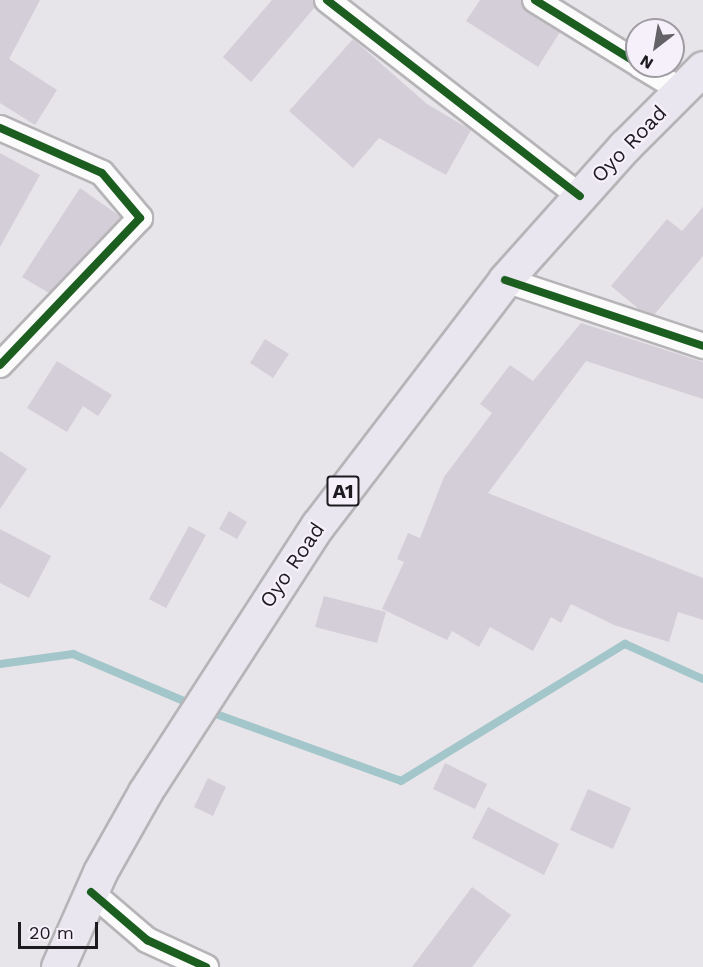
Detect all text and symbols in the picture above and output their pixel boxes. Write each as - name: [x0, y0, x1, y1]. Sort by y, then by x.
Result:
- north arrow: [625, 18, 685, 78]
- text: N: [637, 51, 656, 73]
- street label: Oyo Road: [586, 100, 672, 188]
- road number: A1: [325, 474, 361, 508]
- street label: Oyo Road: [254, 518, 330, 612]
- scale bar: [21, 910, 100, 948]
- text: 20 m: [29, 922, 74, 943]

